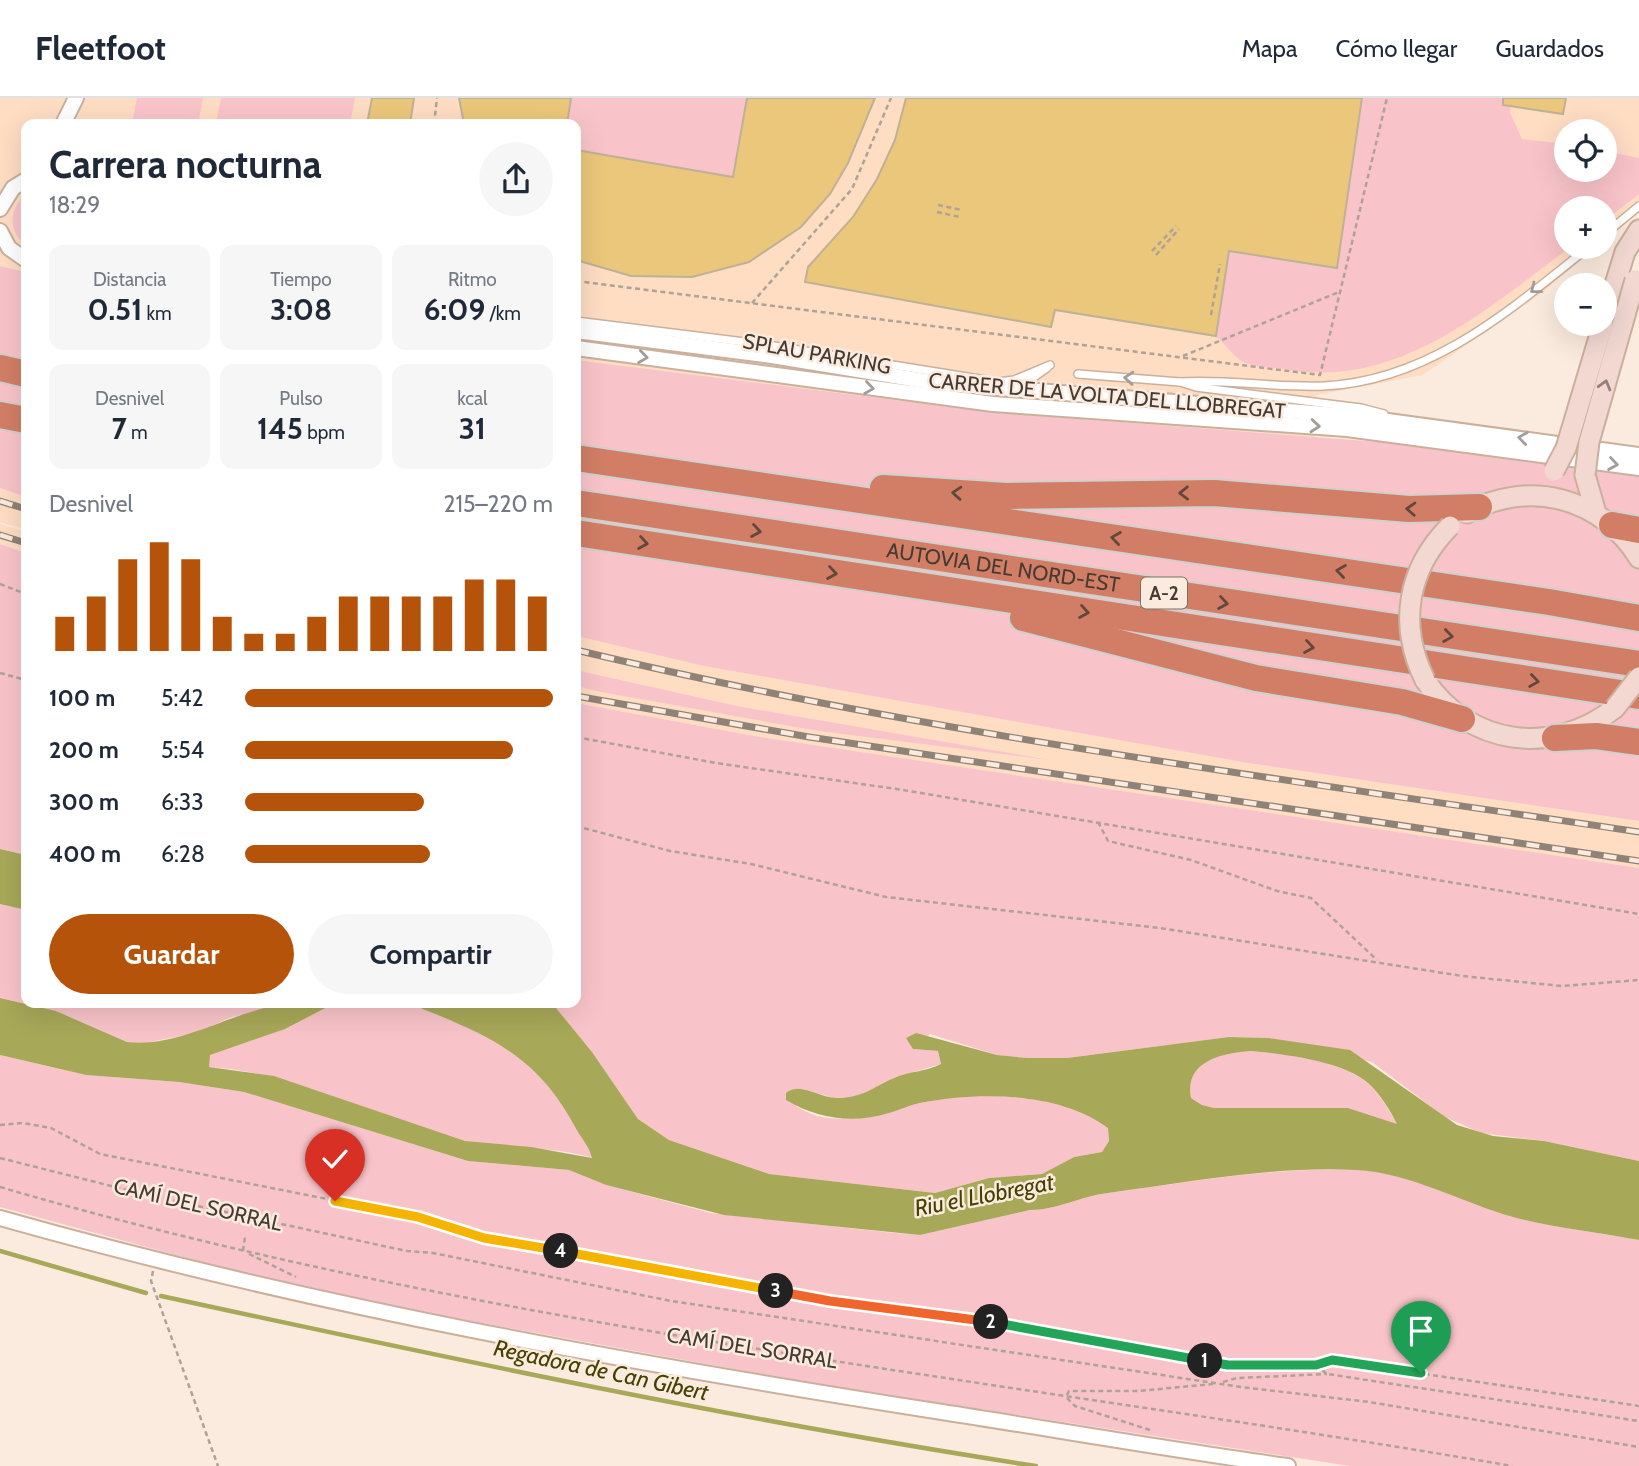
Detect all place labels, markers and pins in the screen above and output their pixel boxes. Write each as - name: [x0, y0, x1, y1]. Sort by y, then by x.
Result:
- pin: [305, 1129, 365, 1201]
- pin: 4: [544, 1234, 578, 1268]
- pin: 3: [758, 1274, 794, 1308]
- pin: [1391, 1301, 1451, 1373]
- pin: 2: [974, 1304, 1009, 1340]
- pin: 1: [1188, 1344, 1222, 1378]

